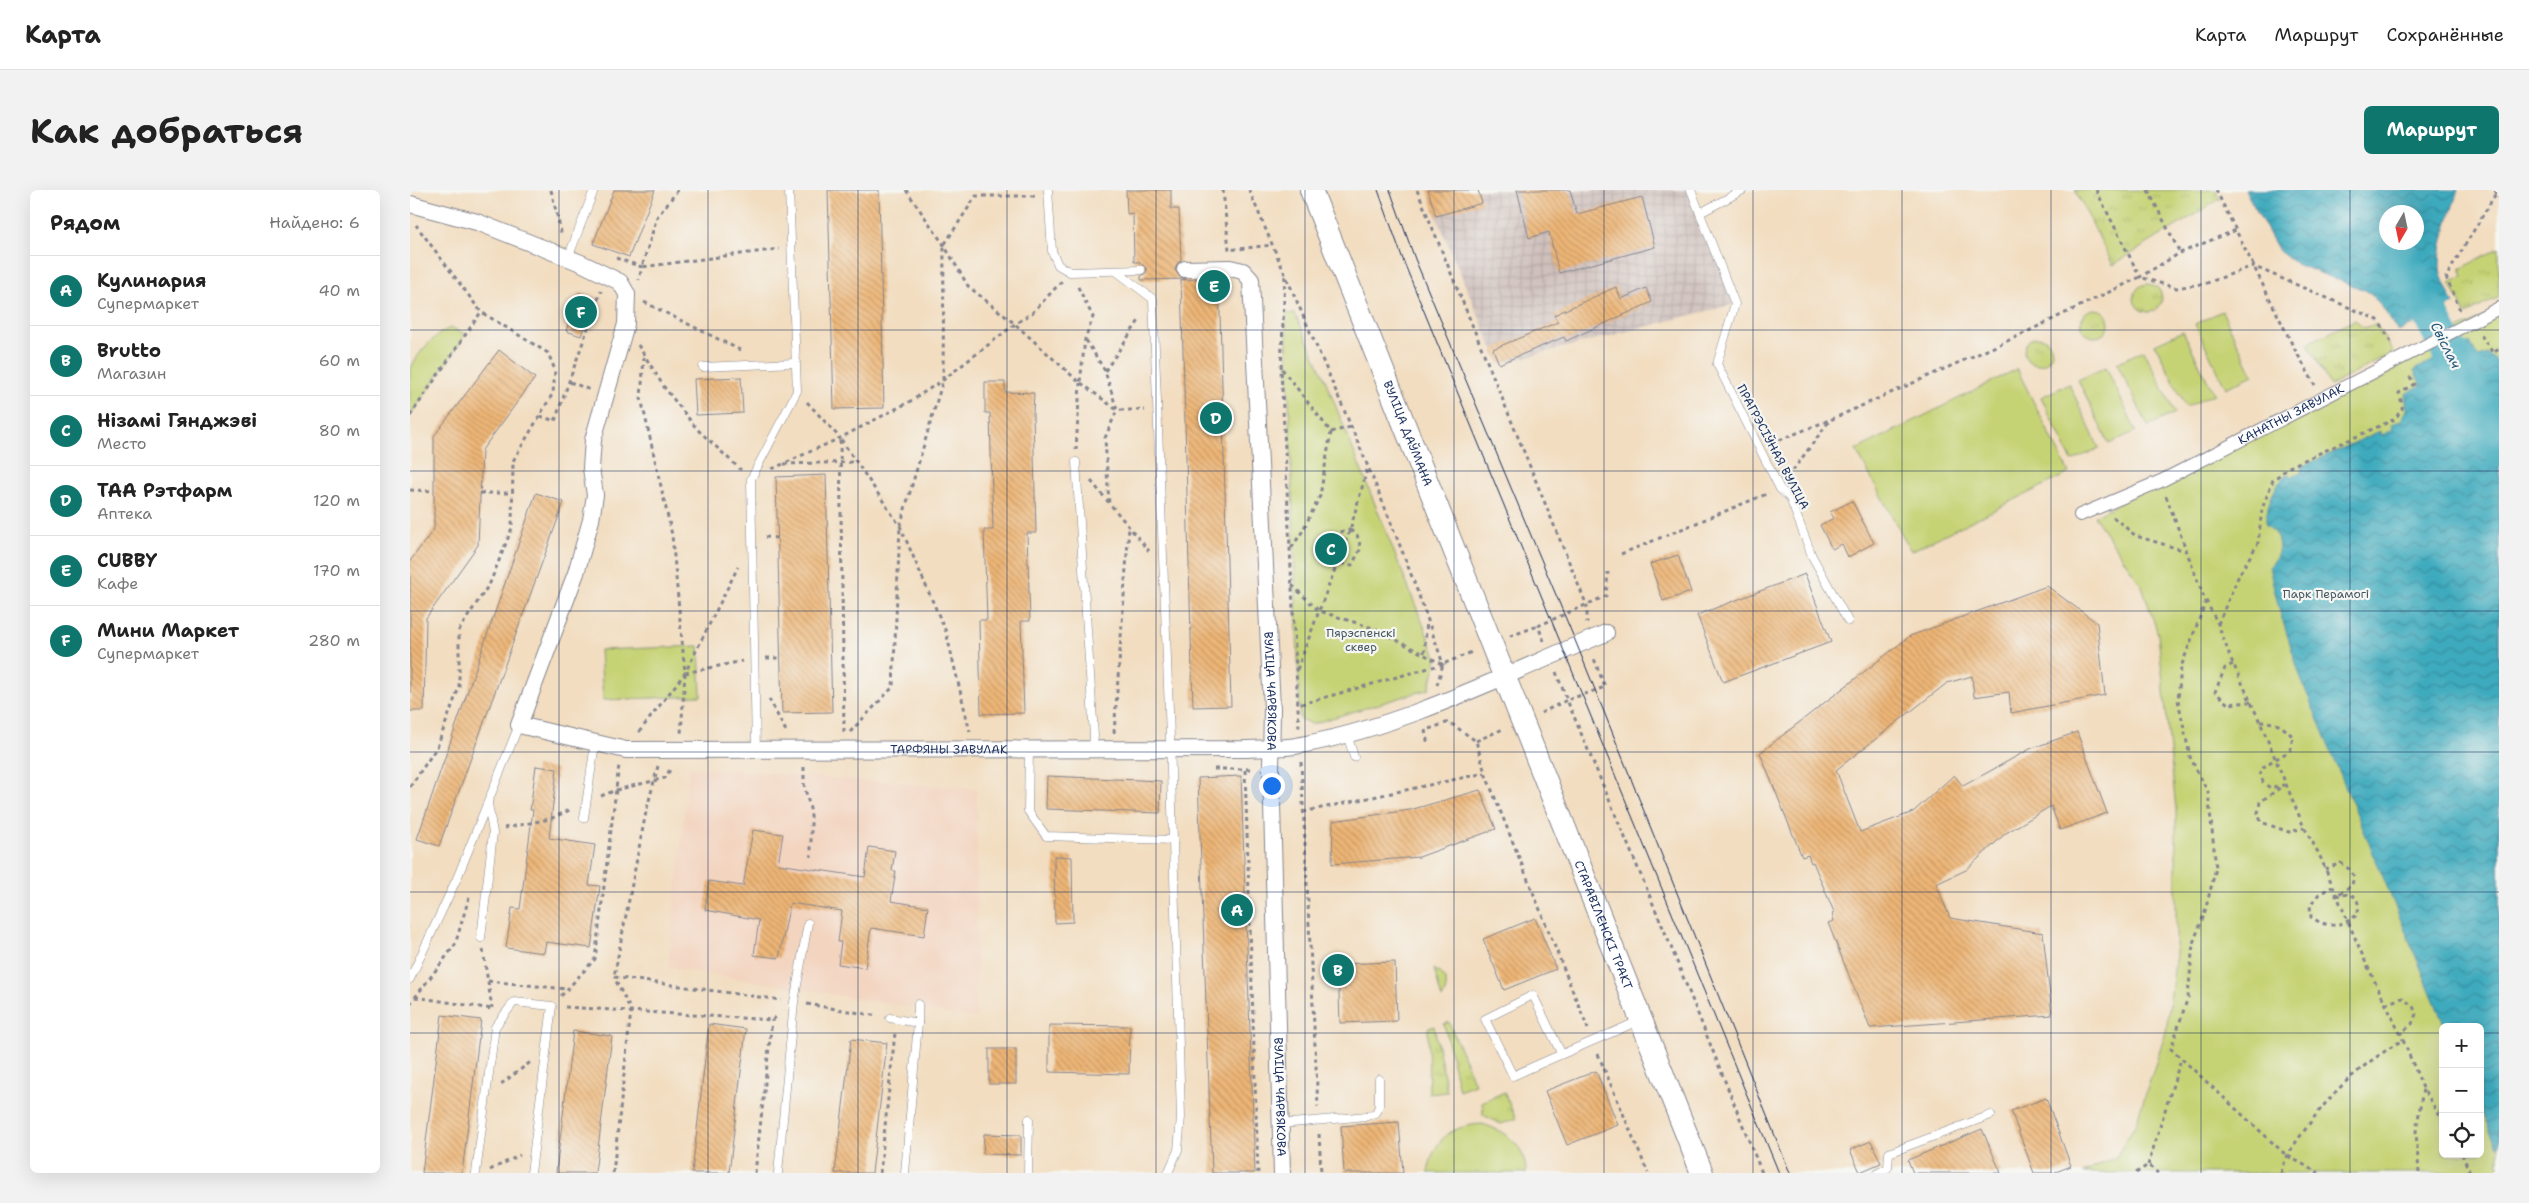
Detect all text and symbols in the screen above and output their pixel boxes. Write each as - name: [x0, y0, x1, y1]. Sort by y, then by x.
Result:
- text: Карта: [25, 19, 101, 51]
- text: Карта: [2195, 23, 2246, 47]
- text: Маршрут: [2274, 23, 2358, 47]
- text: Сохранённые: [2386, 23, 2504, 47]
- button: Маршрут: [2364, 106, 2499, 154]
- text: Как добраться: [30, 107, 303, 154]
- north arrow: [2379, 205, 2424, 250]
- text: Рядом: [50, 209, 120, 237]
- text: Найдено: 6: [269, 212, 360, 233]
- pin: E: [1198, 267, 1230, 305]
- text: Кулинария: [97, 268, 207, 293]
- text: A: [60, 280, 72, 301]
- text: 40 m: [318, 280, 360, 301]
- text: Супермаркет: [97, 293, 199, 314]
- pin: F: [565, 293, 597, 331]
- water label: Свіслач: [2427, 319, 2466, 372]
- text: Brutto: [97, 338, 161, 363]
- text: B: [61, 350, 71, 371]
- text: 60 m: [319, 350, 360, 371]
- text: Магазин: [97, 363, 166, 384]
- street label: ВУЛІЦА ДАЎМАНА: [1380, 378, 1436, 489]
- street label: КАНАТНЫ ЗАВУЛАК: [2235, 381, 2347, 448]
- street label: ПРАГРЭСІЎНАЯ ВУЛІЦА: [1733, 382, 1813, 513]
- pin: D: [1200, 399, 1232, 437]
- text: Нізамі Гянджэві: [97, 408, 257, 433]
- text: C: [61, 420, 71, 441]
- text: 80 m: [319, 420, 360, 441]
- text: Место: [97, 433, 147, 454]
- text: ТАА Рэтфарм: [97, 478, 232, 503]
- text: D: [60, 490, 72, 511]
- text: 120 m: [313, 490, 360, 511]
- text: Аптека: [97, 503, 152, 524]
- pin: C: [1315, 530, 1347, 568]
- text: CUBBY: [97, 548, 157, 573]
- text: E: [61, 560, 71, 581]
- text: 170 m: [313, 560, 360, 581]
- text: Кафе: [97, 573, 138, 594]
- park label: Парк Перамогі: [2283, 586, 2369, 602]
- text: Мини Маркет: [97, 618, 239, 643]
- park label: Пярэспенскі сквер: [1326, 625, 1396, 655]
- text: F: [61, 630, 71, 651]
- text: 280 m: [308, 630, 360, 651]
- street label: ВУЛІЦА ЧАРВЯКОВА: [1260, 631, 1280, 751]
- text: Супермаркет: [97, 643, 199, 664]
- street label: ТАРФЯНЫ ЗАВУЛАК: [890, 741, 1008, 758]
- your location: [1259, 773, 1285, 799]
- street label: СТАРАВІЛЕНСКІ ТРАКТ: [1570, 858, 1636, 992]
- pin: A: [1221, 891, 1253, 929]
- pin: B: [1322, 951, 1354, 989]
- map controls: [2439, 1023, 2484, 1158]
- button: +: [2439, 1023, 2484, 1068]
- street label: ВУЛІЦА ЧАРВЯКОВА: [1270, 1037, 1290, 1157]
- button: −: [2439, 1068, 2484, 1113]
- button: locate: [2439, 1113, 2484, 1158]

